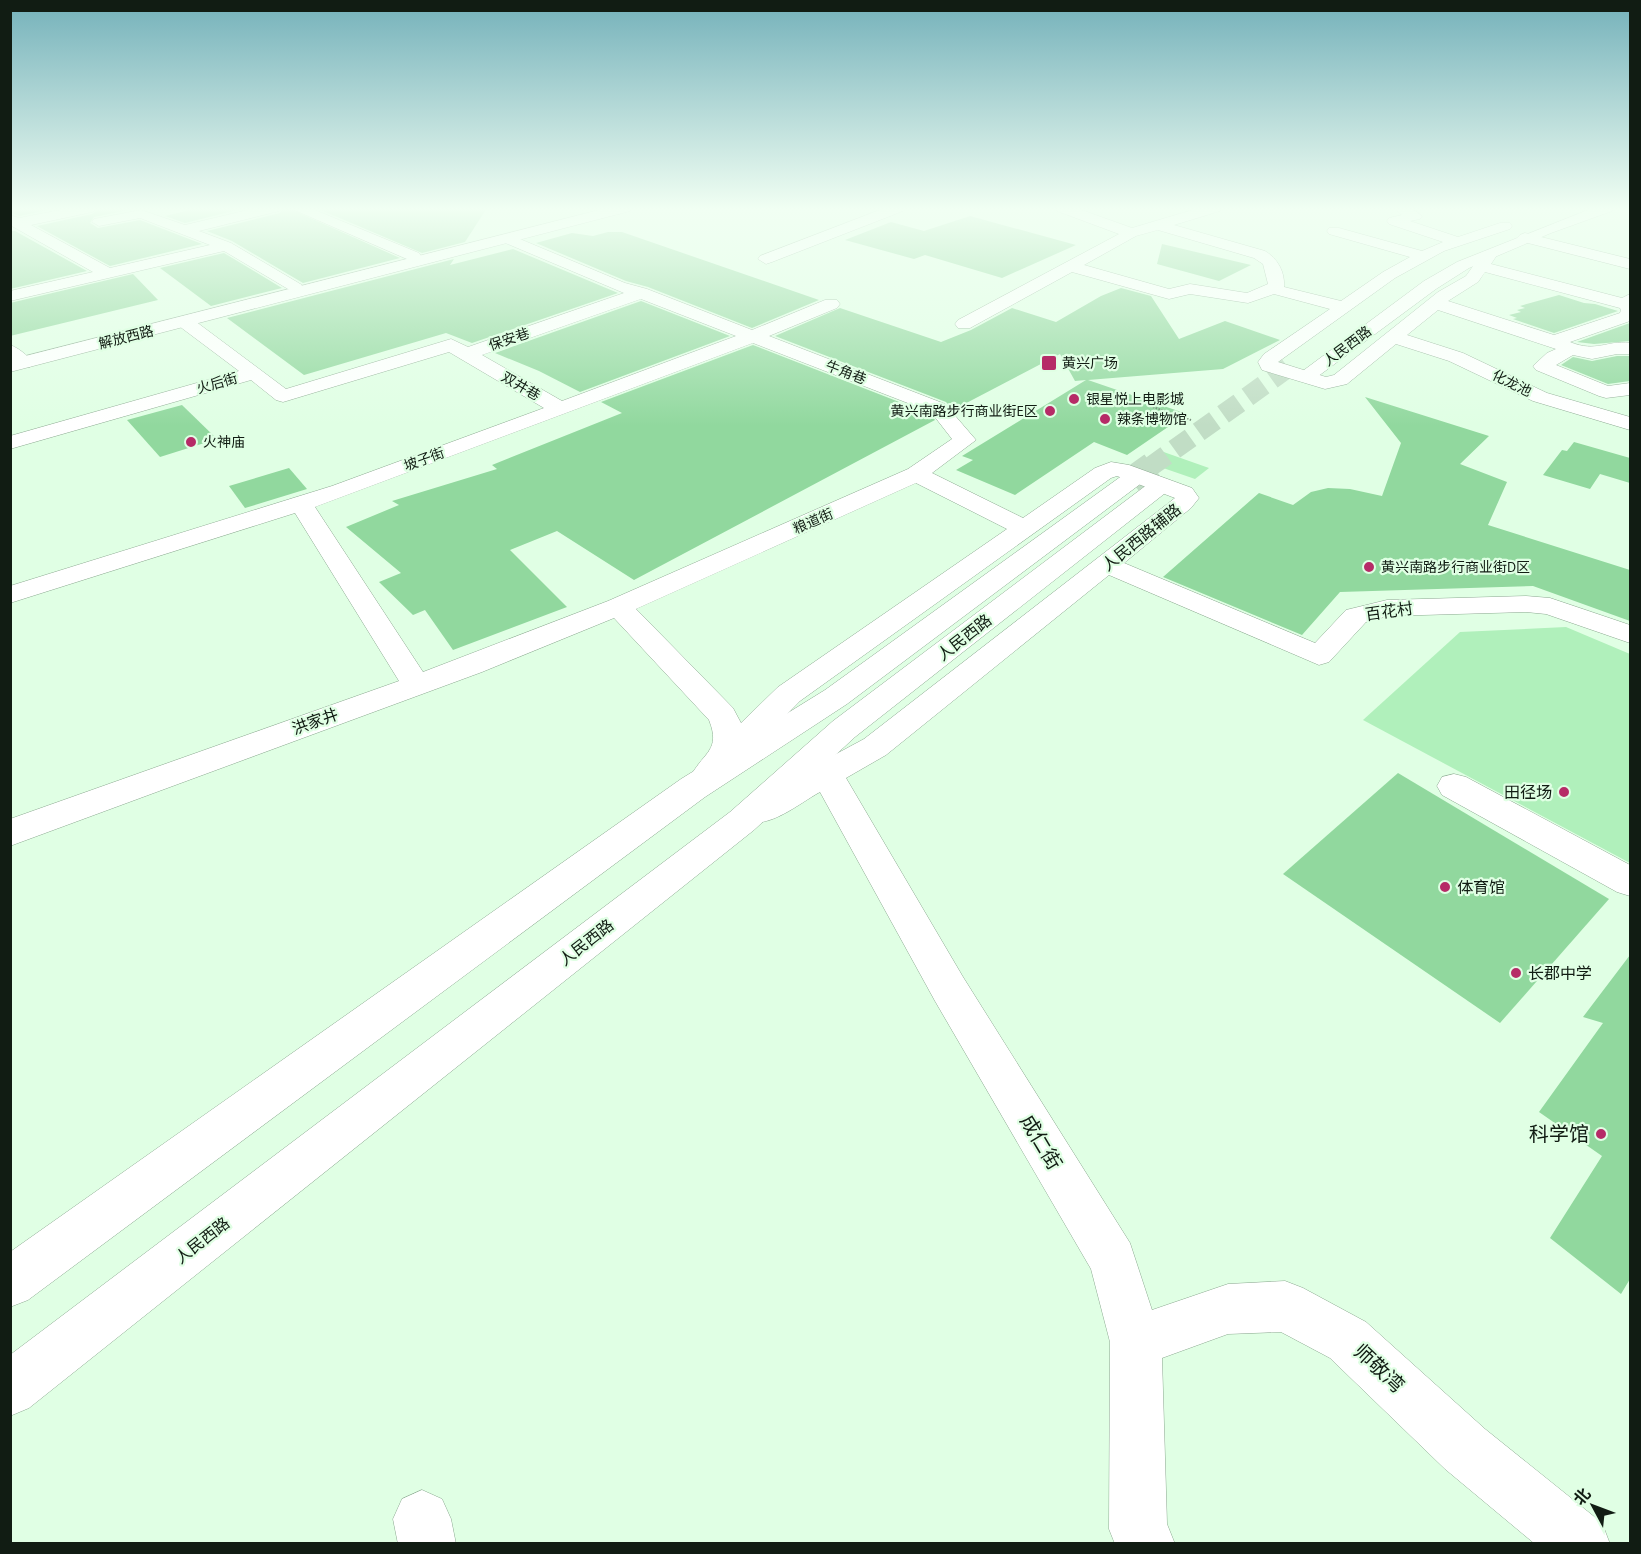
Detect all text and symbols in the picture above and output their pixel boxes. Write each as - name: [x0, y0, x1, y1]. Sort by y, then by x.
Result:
- street label: 解放西路: [97, 321, 155, 353]
- street label: 人民西路: [1319, 322, 1375, 370]
- street label: 保安巷: [486, 324, 532, 354]
- marker: 黄兴广场: [1040, 354, 1058, 372]
- place label: 黄兴广场: [1062, 354, 1118, 372]
- street label: 牛角巷: [823, 356, 869, 388]
- street label: 化龙池: [1489, 366, 1535, 400]
- street label: 双井巷: [498, 368, 544, 404]
- street label: 火后街: [194, 369, 240, 397]
- place label: 银星悦上电影城: [1086, 390, 1184, 408]
- marker: 银星悦上电影城: [1067, 392, 1081, 406]
- place label: 黄兴南路步行商业街E区: [890, 402, 1038, 420]
- marker: 黄兴南路步行商业街E区: [1043, 404, 1057, 418]
- place label: 辣条博物馆: [1117, 410, 1187, 428]
- marker: 辣条博物馆: [1098, 412, 1112, 426]
- place label: 火神庙: [203, 433, 245, 451]
- marker: 火神庙: [184, 435, 198, 449]
- street label: 坡子街: [401, 443, 447, 475]
- street label: 人民西路辅路: [1097, 499, 1185, 575]
- street label: 粮道街: [790, 504, 836, 538]
- place label: 黄兴南路步行商业街D区: [1381, 558, 1530, 576]
- marker: 黄兴南路步行商业街D区: [1362, 560, 1376, 574]
- street label: 百花村: [1364, 598, 1414, 624]
- street label: 人民西路: [933, 609, 995, 665]
- street label: 洪家井: [289, 703, 341, 739]
- place label: 田径场: [1504, 782, 1552, 802]
- marker: 田径场: [1557, 785, 1571, 799]
- place label: 体育馆: [1457, 877, 1505, 897]
- marker: 体育馆: [1438, 880, 1452, 894]
- street label: 人民西路: [555, 914, 617, 970]
- place label: 长郡中学: [1528, 963, 1592, 983]
- marker: 长郡中学: [1509, 966, 1523, 980]
- street label: 成仁街: [1014, 1110, 1068, 1174]
- place label: 科学馆: [1529, 1121, 1589, 1147]
- marker: 科学馆: [1594, 1127, 1608, 1141]
- street label: 人民西路: [171, 1212, 233, 1268]
- street label: 师敬湾: [1348, 1338, 1410, 1398]
- north arrow: [1563, 1476, 1623, 1536]
- text: 北: [1569, 1484, 1594, 1509]

